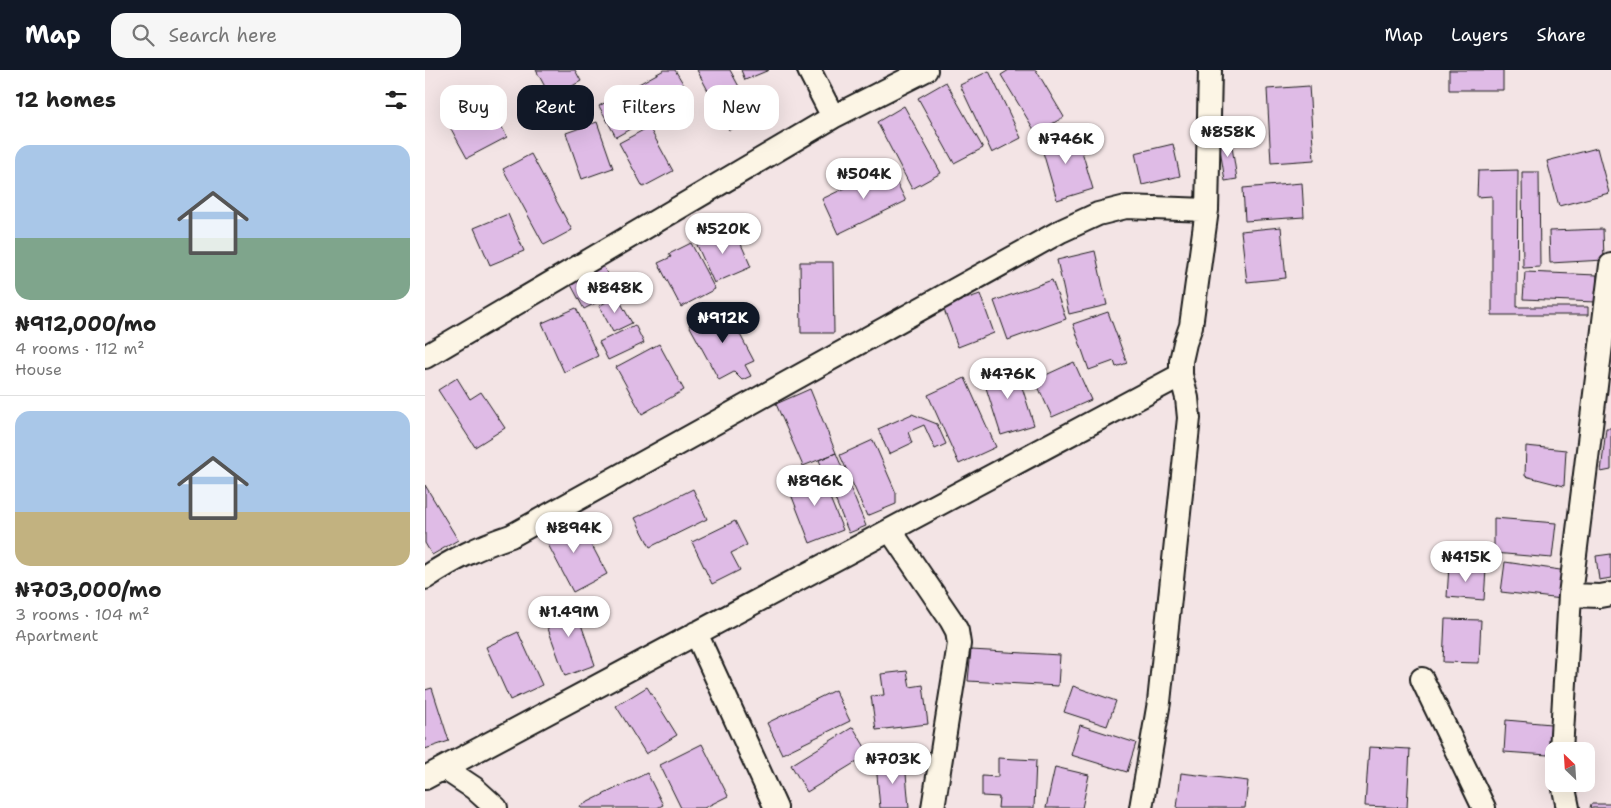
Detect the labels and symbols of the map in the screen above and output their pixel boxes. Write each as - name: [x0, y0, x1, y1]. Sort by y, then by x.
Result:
- pin: ₦858K: [1193, 116, 1263, 158]
- pin: ₦746K: [1031, 122, 1101, 165]
- pin: ₦504K: [829, 158, 899, 200]
- pin: ₦520K: [688, 212, 758, 255]
- pin: ₦848K: [580, 272, 650, 314]
- pin: ₦912K: [688, 302, 758, 344]
- pin: ₦476K: [973, 358, 1043, 400]
- pin: ₦896K: [780, 464, 850, 507]
- pin: ₦894K: [539, 512, 609, 554]
- pin: ₦415K: [1431, 540, 1501, 583]
- pin: ₦1.49M: [528, 596, 610, 638]
- pin: ₦703K: [858, 742, 928, 785]
- north arrow: [1545, 742, 1595, 792]

